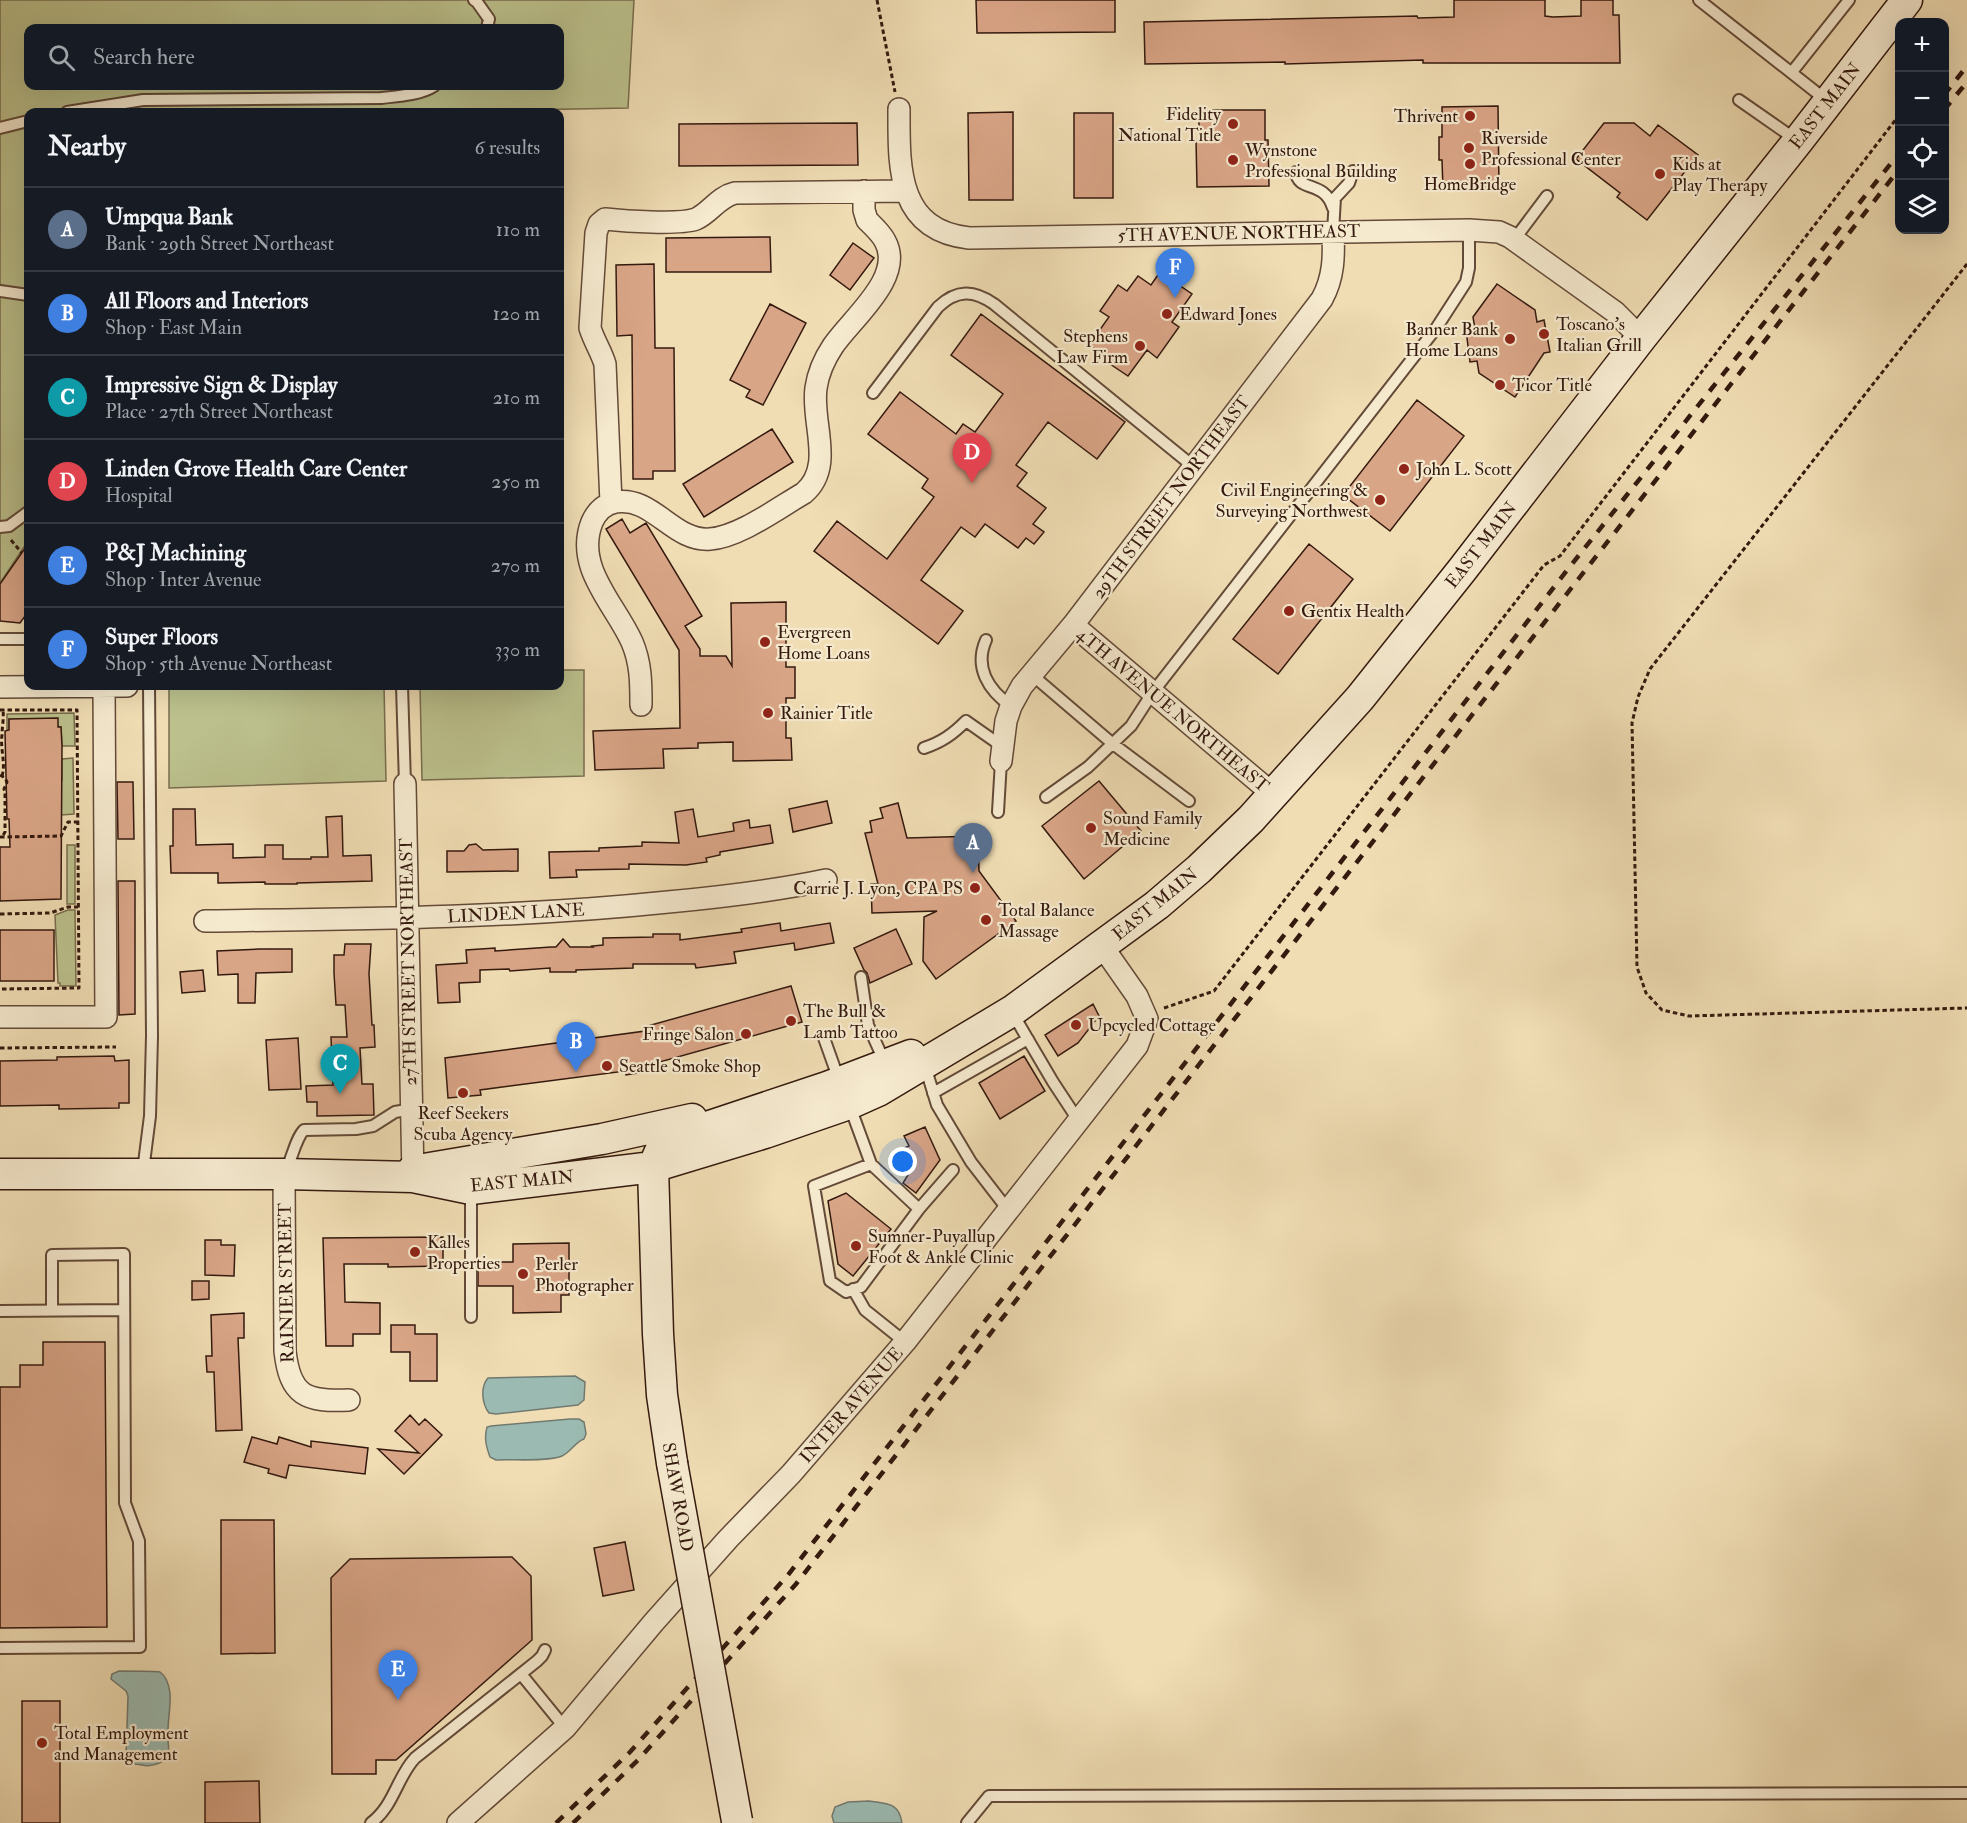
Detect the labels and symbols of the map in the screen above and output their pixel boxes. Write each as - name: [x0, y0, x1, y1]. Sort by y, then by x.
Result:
- street label: EAST MAIN: [1784, 58, 1866, 154]
- place label: Fidelity National Title: [1118, 103, 1222, 147]
- place label: Thrivent: [1394, 105, 1458, 128]
- marker: Thrivent: [1463, 109, 1477, 123]
- marker: Fidelity National Title: [1226, 117, 1240, 131]
- place label: Riverside Professional Center: [1481, 127, 1621, 171]
- place label: Wynstone Professional Building: [1244, 139, 1398, 183]
- marker: Riverside Professional Center: [1462, 141, 1476, 155]
- marker: Wynstone Professional Building: [1226, 153, 1240, 167]
- place label: Kids at Play Therapy: [1672, 153, 1769, 197]
- marker: HomeBridge: [1463, 157, 1477, 171]
- marker: Kids at Play Therapy: [1653, 167, 1667, 181]
- place label: HomeBridge: [1424, 173, 1517, 196]
- street label: 5TH AVENUE NORTHEAST: [1118, 220, 1361, 247]
- pin: F: [1156, 248, 1194, 298]
- place label: Edward Jones: [1179, 303, 1277, 326]
- marker: Edward Jones: [1160, 307, 1174, 321]
- place label: Toscano's Italian Grill: [1556, 313, 1642, 357]
- place label: Banner Bank Home Loans: [1405, 318, 1498, 362]
- place label: Stephens Law Firm: [1056, 325, 1128, 369]
- marker: Toscano's Italian Grill: [1537, 327, 1551, 341]
- marker: Banner Bank Home Loans: [1503, 332, 1517, 346]
- marker: Stephens Law Firm: [1133, 339, 1147, 353]
- place label: Ticor Title: [1512, 374, 1592, 397]
- marker: Ticor Title: [1493, 378, 1507, 392]
- street label: 29TH STREET NORTHEAST: [1087, 391, 1256, 603]
- pin: D: [952, 434, 992, 483]
- place label: John L. Scott: [1415, 458, 1512, 481]
- marker: John L. Scott: [1397, 462, 1411, 476]
- place label: Civil Engineering & Surveying Northwest: [1215, 479, 1368, 523]
- marker: Civil Engineering & Surveying Northwest: [1373, 493, 1387, 507]
- street label: EAST MAIN: [1440, 497, 1522, 593]
- place label: Gentix Health: [1301, 600, 1405, 623]
- marker: Gentix Health: [1282, 604, 1296, 618]
- place label: Evergreen Home Loans: [777, 621, 870, 665]
- street label: 4TH AVENUE NORTHEAST: [1072, 623, 1274, 798]
- marker: Evergreen Home Loans: [758, 635, 772, 649]
- place label: Rainier Title: [780, 702, 873, 725]
- marker: Rainier Title: [761, 706, 775, 720]
- place label: Sound Family Medicine: [1103, 807, 1203, 851]
- marker: Sound Family Medicine: [1084, 821, 1098, 835]
- pin: A: [954, 824, 992, 873]
- street label: 27TH STREET NORTHEAST: [395, 838, 422, 1086]
- street label: EAST MAIN: [1108, 863, 1203, 946]
- place label: Carrie J. Lyon, CPA PS: [793, 877, 963, 900]
- marker: Carrie J. Lyon, CPA PS: [968, 881, 982, 895]
- street label: LINDEN LANE: [447, 898, 585, 929]
- place label: Total Balance Massage: [998, 899, 1095, 943]
- marker: Total Balance Massage: [979, 913, 993, 927]
- place label: The Bull & Lamb Tattoo: [803, 1000, 898, 1044]
- marker: The Bull & Lamb Tattoo: [784, 1014, 798, 1028]
- place label: Upcycled Cottage: [1088, 1014, 1217, 1037]
- marker: Upcycled Cottage: [1069, 1018, 1083, 1032]
- pin: B: [556, 1022, 596, 1072]
- place label: Fringe Salon: [642, 1023, 734, 1046]
- marker: Fringe Salon: [739, 1027, 753, 1041]
- pin: C: [320, 1044, 360, 1094]
- place label: Seattle Smoke Shop: [619, 1055, 761, 1078]
- marker: Seattle Smoke Shop: [600, 1059, 614, 1073]
- marker: Reef Seekers Scuba Agency: [456, 1086, 470, 1100]
- place label: Reef Seekers Scuba Agency: [414, 1102, 513, 1146]
- your location: [888, 1147, 917, 1176]
- street label: EAST MAIN: [469, 1166, 575, 1197]
- street label: RAINIER STREET: [274, 1202, 299, 1363]
- place label: Sumner-Puyallup Foot & Ankle Clinic: [868, 1225, 1014, 1269]
- place label: Kalles Properties: [427, 1231, 500, 1275]
- marker: Sumner-Puyallup Foot & Ankle Clinic: [849, 1239, 863, 1253]
- marker: Kalles Properties: [408, 1245, 422, 1259]
- place label: Perler Photographer: [535, 1253, 634, 1297]
- marker: Perler Photographer: [516, 1267, 530, 1281]
- street label: INTER AVENUE: [795, 1342, 908, 1468]
- street label: SHAW ROAD: [657, 1441, 698, 1553]
- pin: E: [378, 1650, 418, 1700]
- place label: Total Employment and Management: [54, 1722, 189, 1766]
- marker: Total Employment and Management: [35, 1736, 49, 1750]

